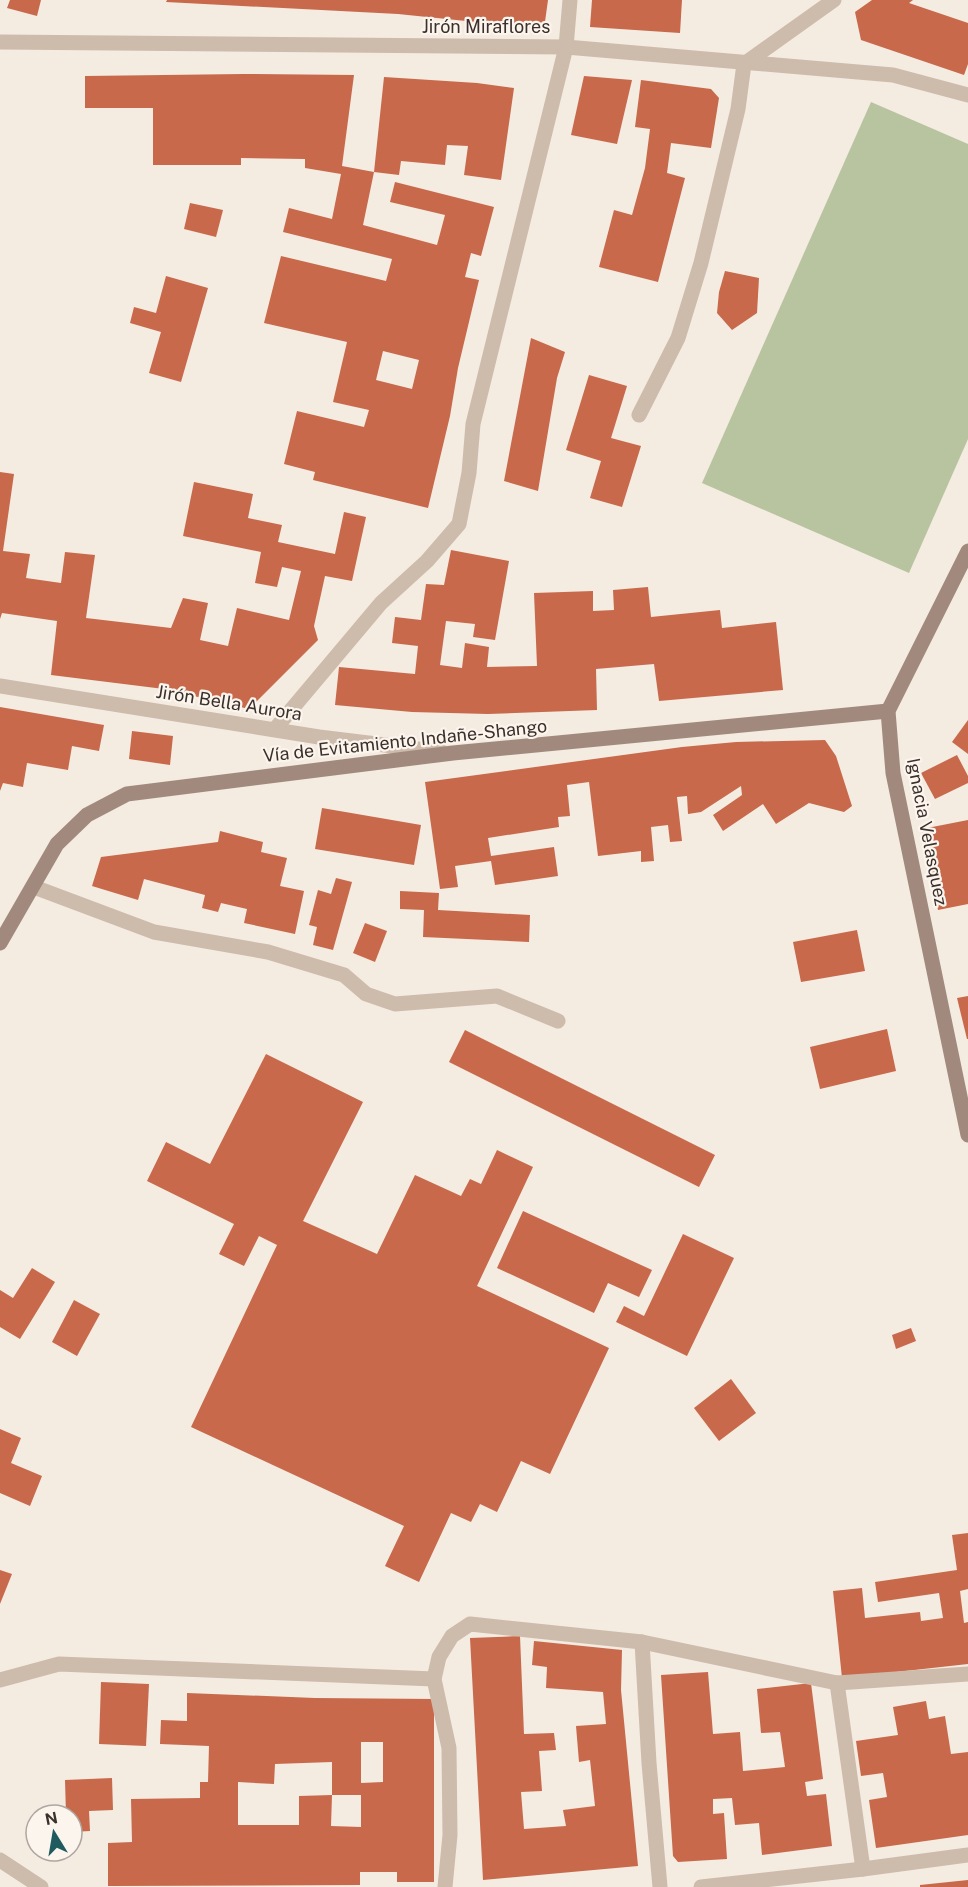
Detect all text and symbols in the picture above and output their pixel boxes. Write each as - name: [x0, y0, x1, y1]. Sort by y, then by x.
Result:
- street label: Jirón Miraflores: [422, 16, 550, 37]
- street label: Jirón Bella Aurora: [155, 681, 304, 724]
- street label: Vía de Evitamiento Indañe-Shango: [262, 715, 548, 766]
- street label: Ignacia Velasquez: [903, 756, 952, 908]
- north arrow: [24, 1803, 84, 1863]
- text: N: [43, 1808, 59, 1829]

